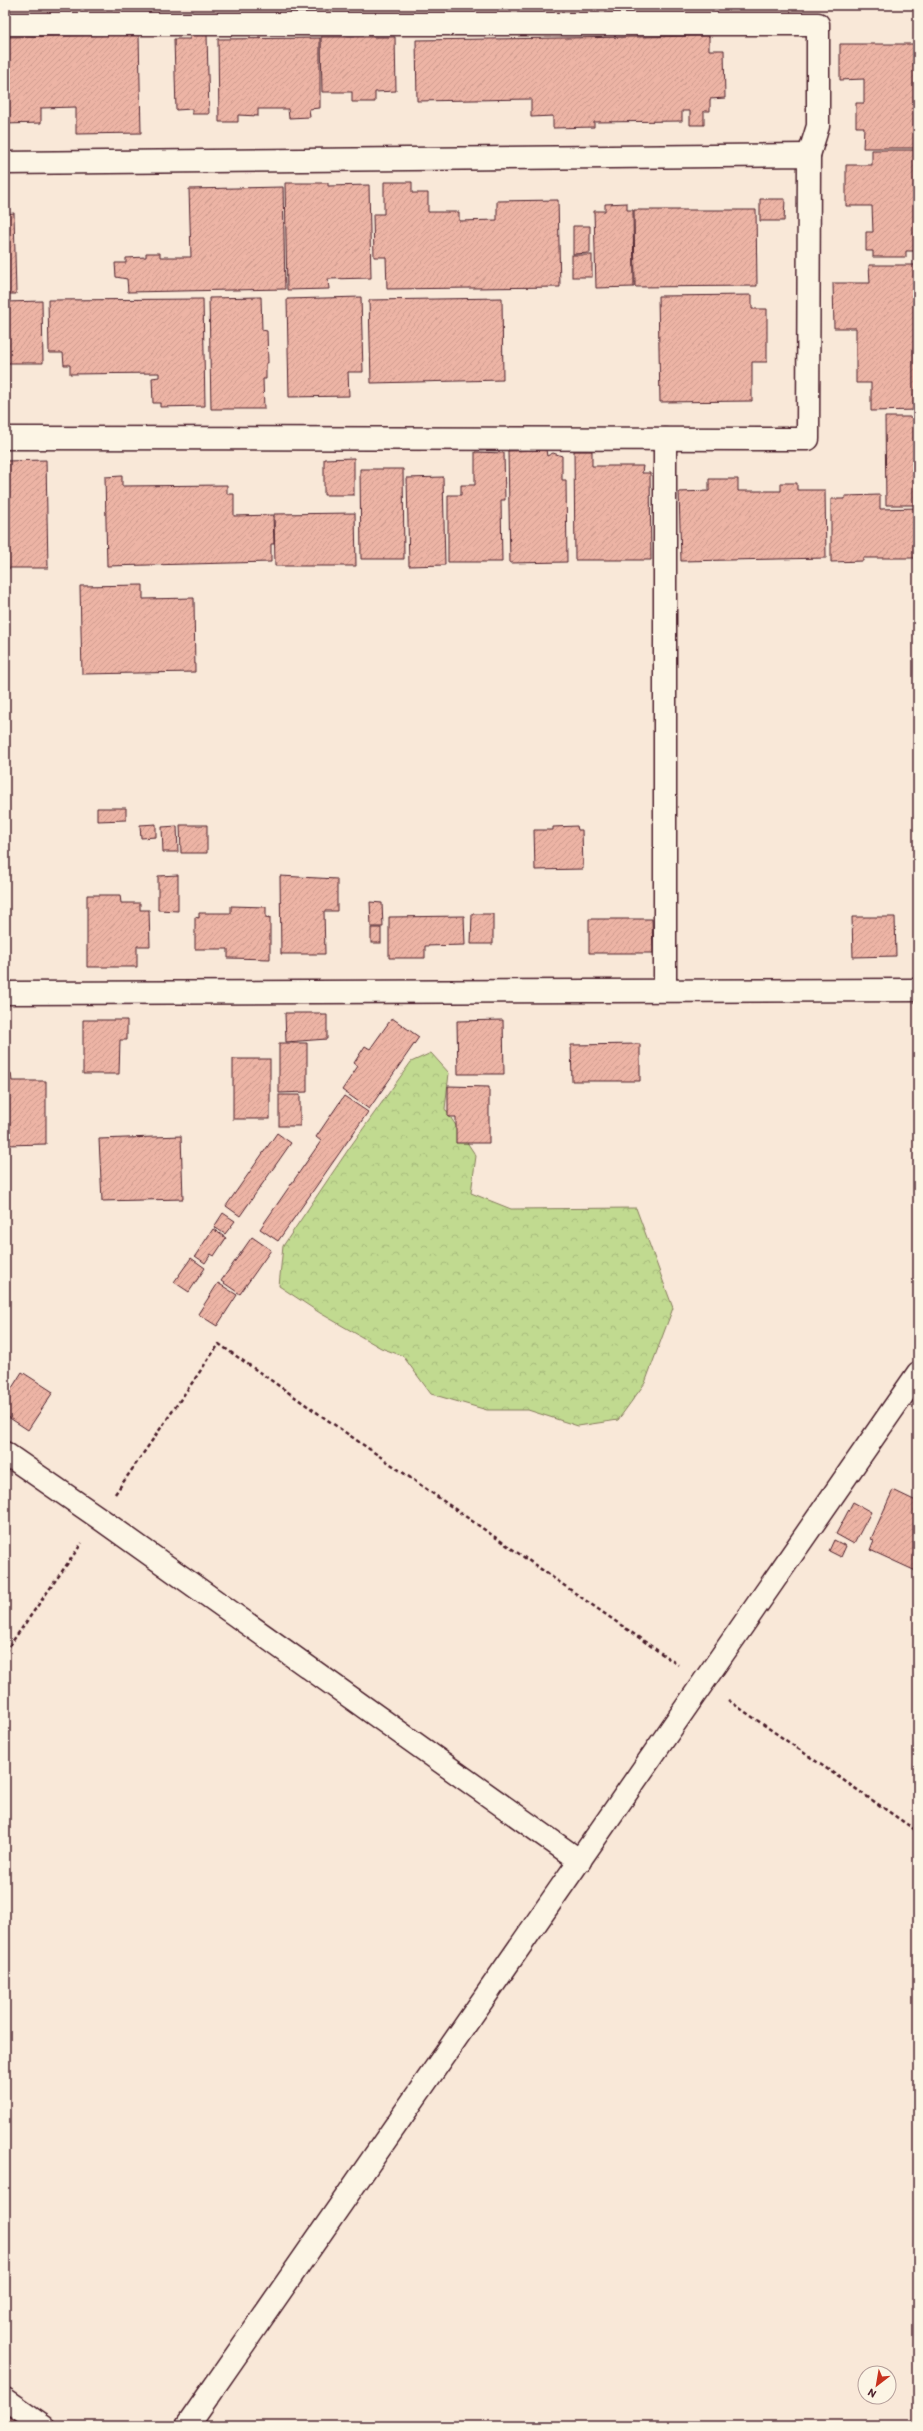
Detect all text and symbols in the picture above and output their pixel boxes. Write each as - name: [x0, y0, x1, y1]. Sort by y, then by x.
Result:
- north arrow: [857, 2365, 897, 2405]
- text: N: [866, 2386, 879, 2401]

